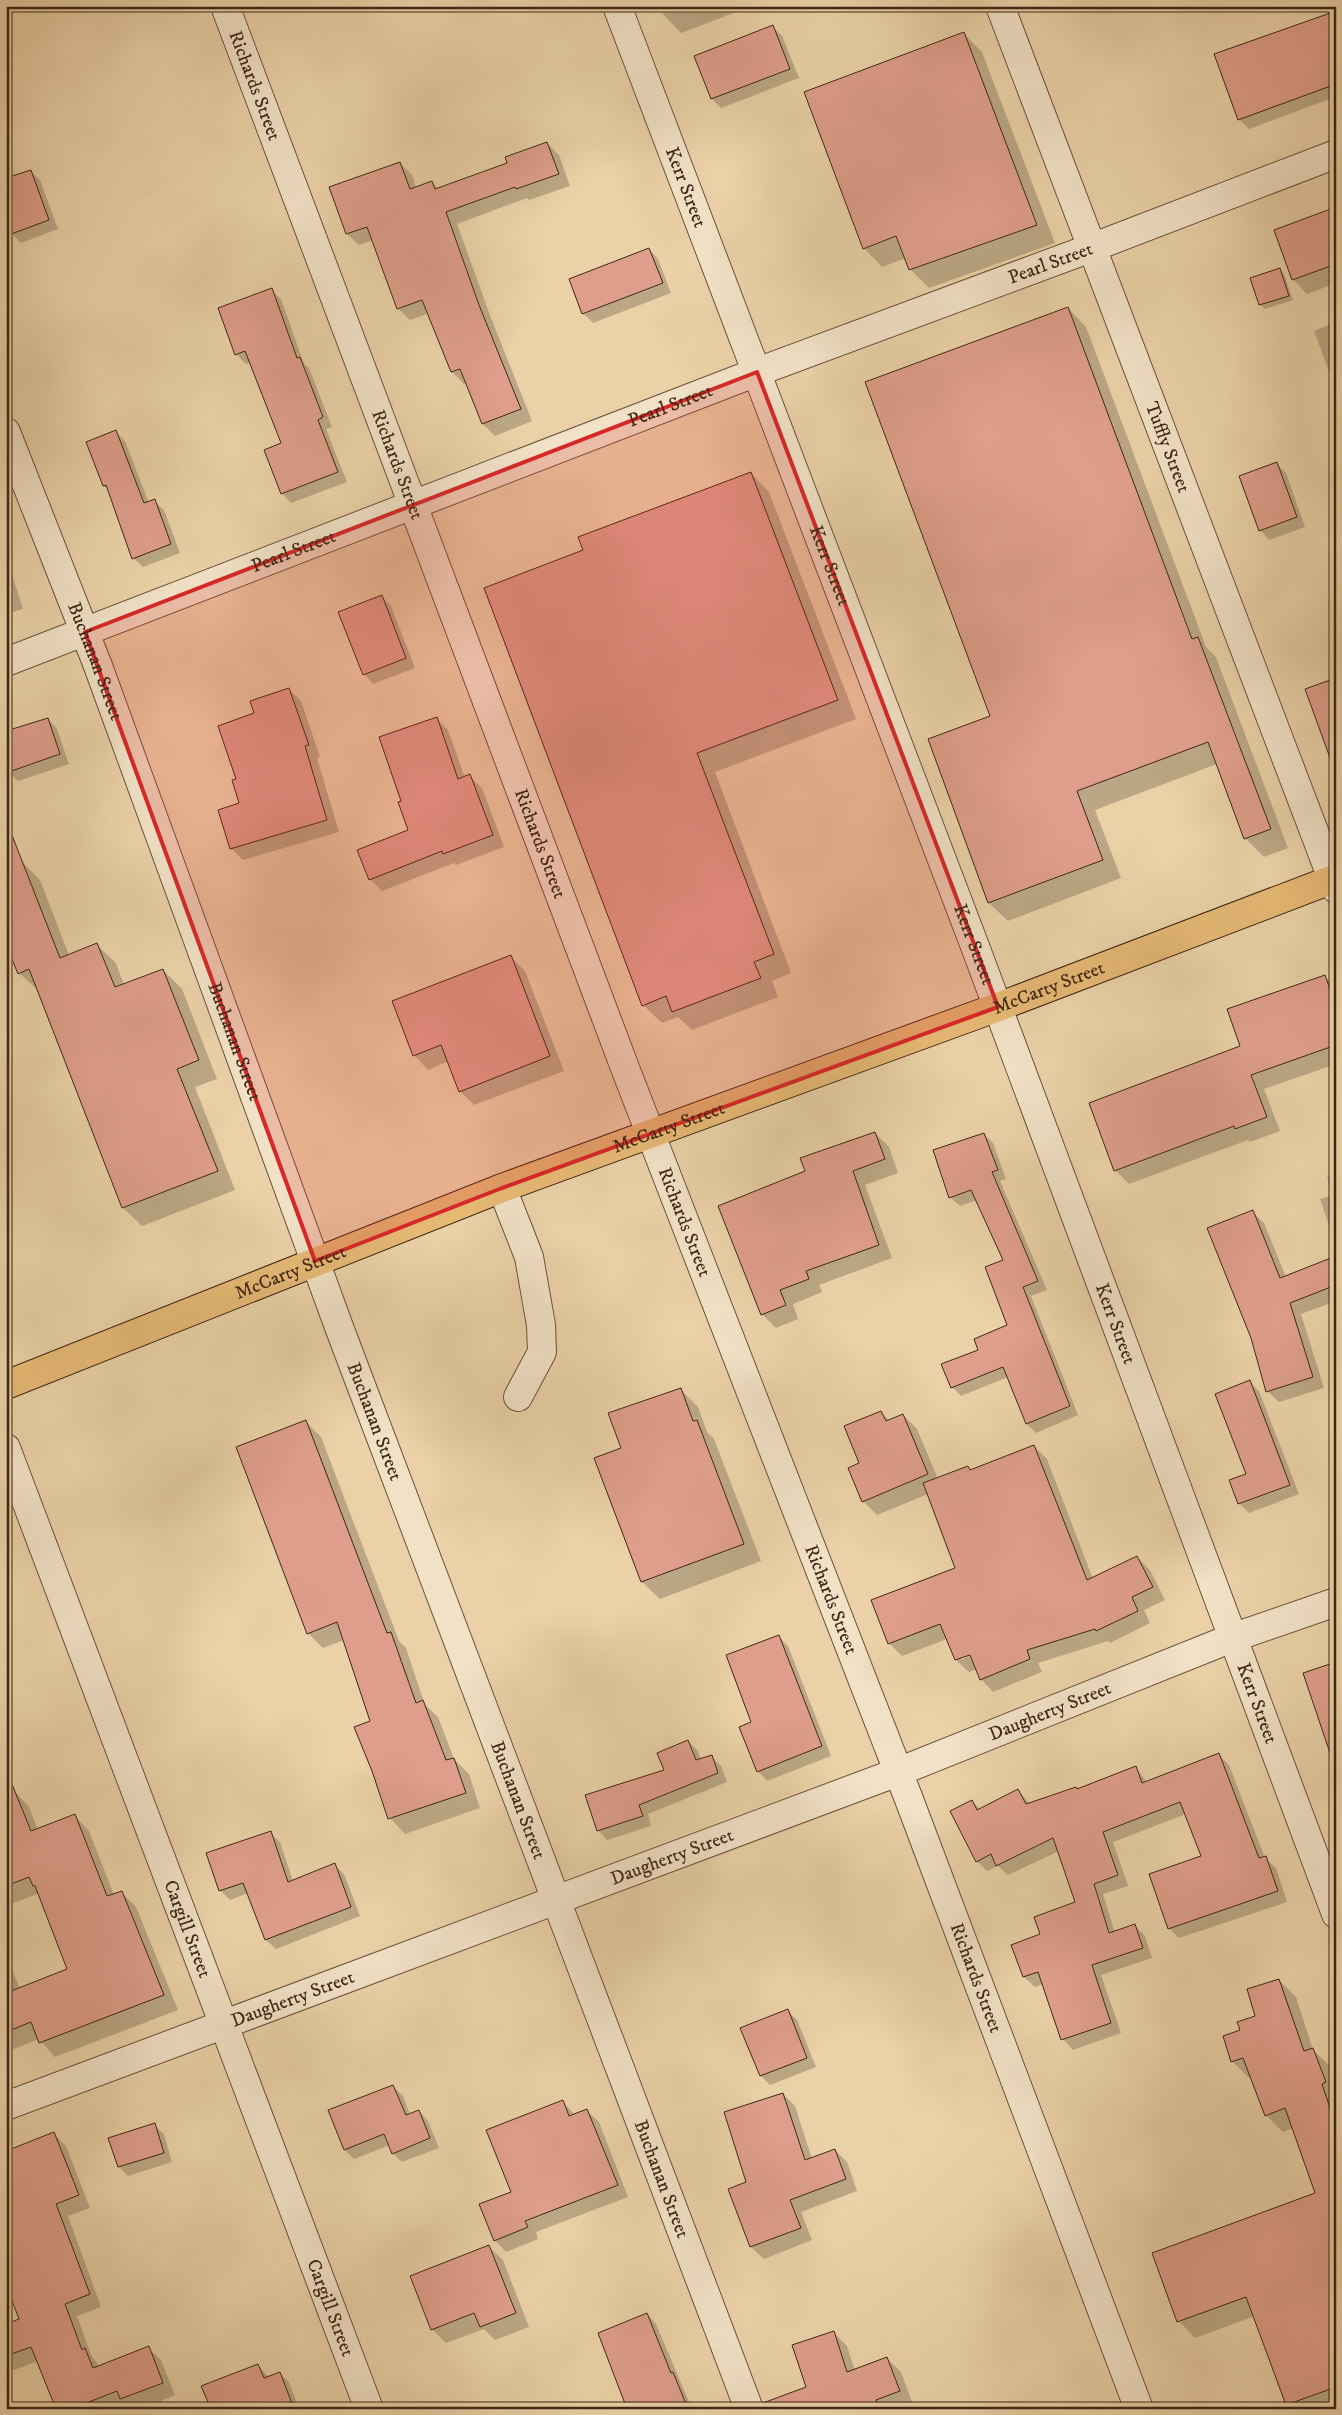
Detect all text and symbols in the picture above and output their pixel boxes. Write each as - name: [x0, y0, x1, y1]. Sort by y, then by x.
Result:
- street label: Richards Street: [224, 27, 286, 144]
- street label: Kerr Street: [660, 144, 712, 231]
- street label: Pearl Street: [1005, 237, 1096, 289]
- street label: Pearl Street: [625, 379, 716, 432]
- street label: Tuffly Street: [1140, 398, 1196, 496]
- street label: Richards Street: [367, 406, 429, 523]
- street label: Kerr Street: [804, 522, 856, 609]
- street label: Pearl Street: [248, 524, 339, 578]
- street label: Buchanan Street: [63, 599, 128, 723]
- street label: Richards Street: [509, 785, 572, 902]
- street label: Kerr Street: [948, 901, 1000, 988]
- street label: McCarty Street: [990, 956, 1108, 1019]
- street label: Buchanan Street: [203, 979, 267, 1104]
- street label: McCarty Street: [610, 1096, 728, 1158]
- street label: Richards Street: [653, 1164, 716, 1280]
- street label: McCarty Street: [232, 1240, 349, 1304]
- street label: Kerr Street: [1090, 1280, 1141, 1367]
- street label: Buchanan Street: [342, 1359, 408, 1484]
- street label: Richards Street: [800, 1541, 863, 1658]
- street label: Kerr Street: [1232, 1660, 1283, 1747]
- street label: Daugherty Street: [985, 1676, 1114, 1746]
- street label: Buchanan Street: [485, 1738, 551, 1862]
- street label: Daugherty Street: [607, 1823, 737, 1890]
- street label: Cargill Street: [159, 1877, 216, 1981]
- street label: Richards Street: [945, 1920, 1007, 2036]
- street label: Daugherty Street: [228, 1965, 357, 2032]
- street label: Buchanan Street: [629, 2117, 695, 2241]
- street label: Cargill Street: [302, 2256, 360, 2360]

